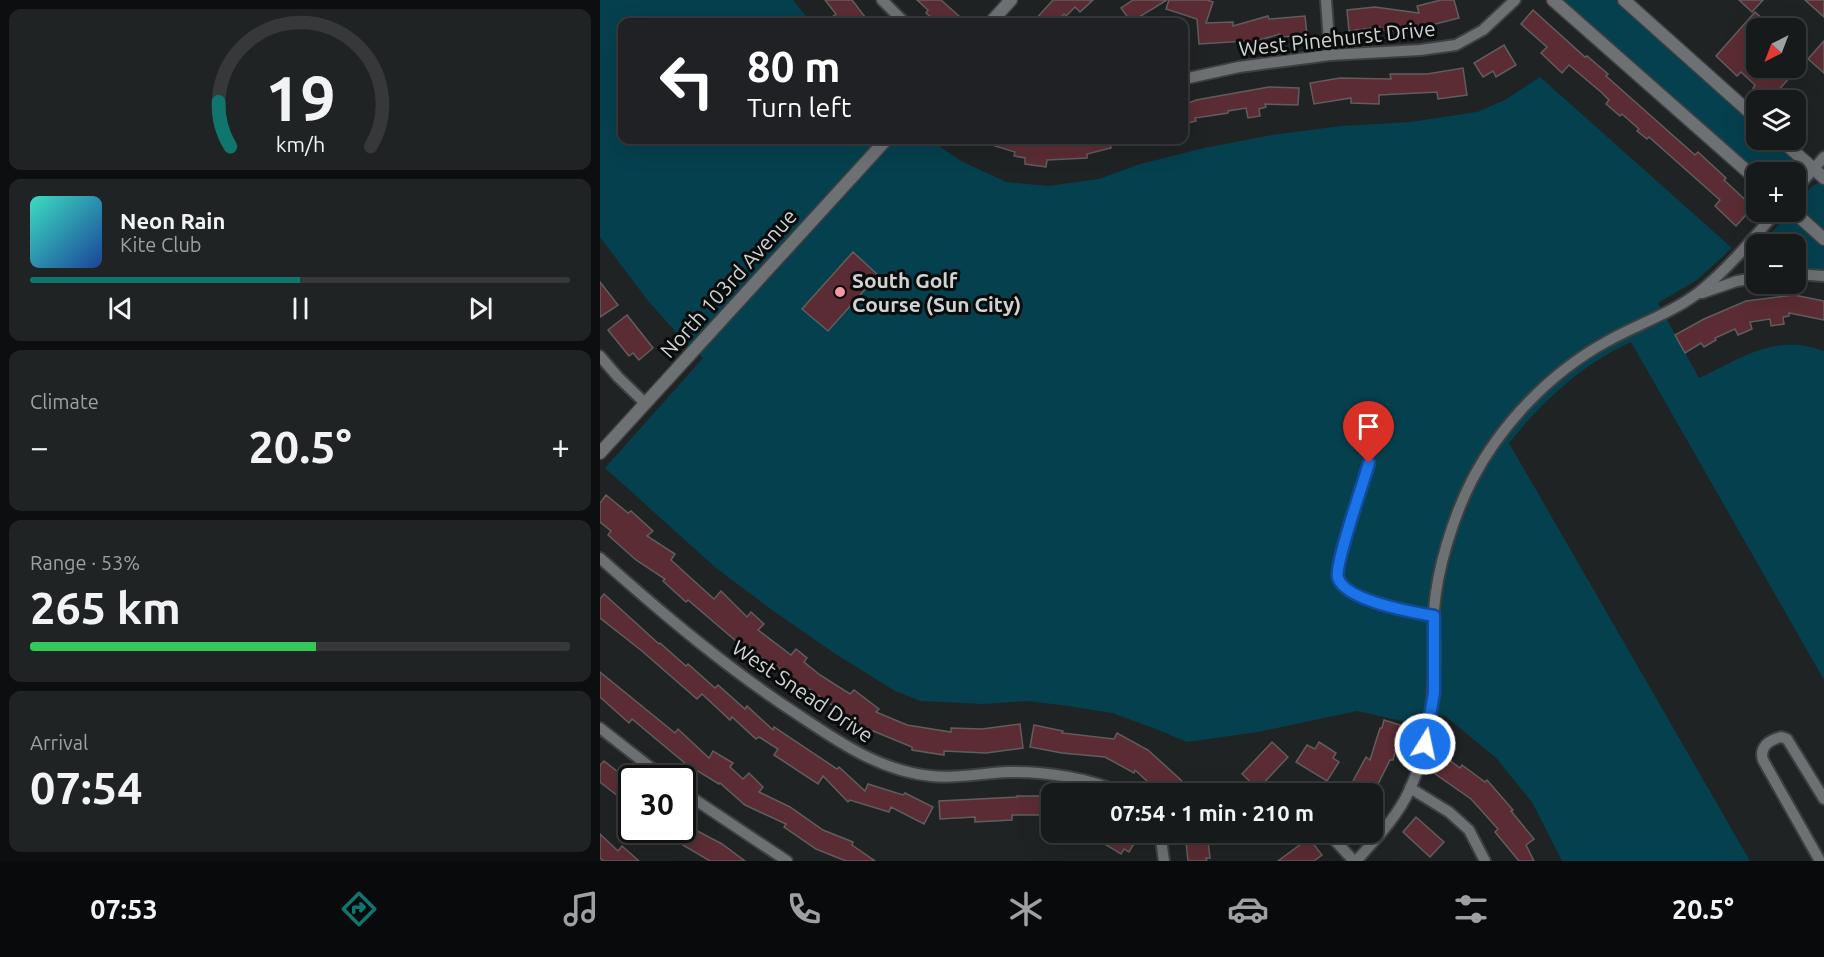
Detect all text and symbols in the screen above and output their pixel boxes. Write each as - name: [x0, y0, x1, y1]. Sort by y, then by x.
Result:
- street label: West Pinehurst Drive: [1237, 16, 1437, 60]
- north arrow: [1746, 18, 1806, 78]
- map controls: [1746, 18, 1806, 294]
- icon: left: [648, 42, 726, 120]
- text: 80 m: [747, 43, 841, 90]
- text: 19: [265, 63, 335, 133]
- button: layers: [1746, 90, 1806, 150]
- text: Turn left: [747, 92, 851, 122]
- text: km/h: [275, 132, 325, 156]
- button: +: [1746, 162, 1806, 222]
- street label: North 103rd Avenue: [655, 204, 801, 362]
- text: Neon Rain: [120, 208, 225, 233]
- text: Kite Club: [120, 233, 202, 256]
- button: −: [1746, 234, 1806, 294]
- place label: South Golf Course (Sun City): [852, 268, 1021, 316]
- marker: South Golf Course (Sun City): [833, 285, 847, 299]
- icon: previous: [104, 292, 137, 325]
- icon: pause: [284, 292, 317, 325]
- icon: next: [464, 292, 497, 325]
- text: Climate: [30, 390, 99, 413]
- pin: [1343, 401, 1394, 463]
- icon: arrive: [1352, 410, 1385, 443]
- text: 20.5°: [248, 421, 352, 472]
- text: −: [30, 428, 49, 465]
- text: +: [551, 428, 570, 465]
- text: Range · 53%: [30, 551, 140, 574]
- text: 265 km: [30, 582, 181, 633]
- street label: West Snead Drive: [728, 635, 878, 747]
- position arrow: [1393, 712, 1457, 776]
- text: Arrival: [30, 731, 88, 754]
- text: 07:54: [30, 762, 143, 813]
- speed limit sign: 30: [618, 765, 696, 843]
- text: 07:54 · 1 min · 210 m: [1110, 800, 1314, 825]
- icon: directions: [338, 888, 380, 930]
- icon: music: [560, 888, 602, 930]
- icon: phone: [783, 888, 825, 930]
- icon: climate: [1005, 888, 1047, 930]
- icon: car: [1227, 888, 1269, 930]
- icon: filters: [1450, 888, 1492, 930]
- text: 07:53: [90, 894, 158, 924]
- text: 20.5°: [1672, 894, 1734, 924]

